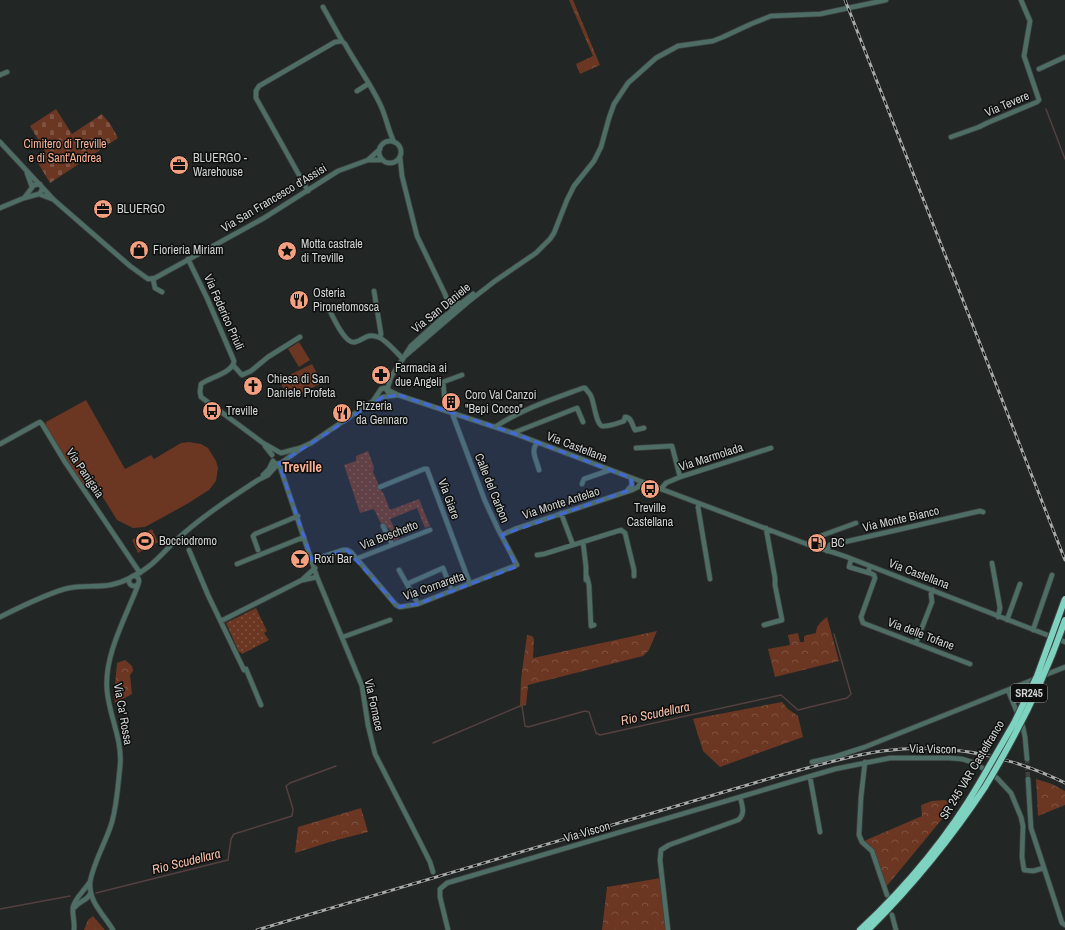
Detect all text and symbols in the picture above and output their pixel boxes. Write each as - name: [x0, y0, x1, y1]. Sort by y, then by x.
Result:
- street label: Via Tevere: [982, 88, 1032, 120]
- park label: Cimitero di Treville e di Sant'Andrea: [23, 136, 107, 166]
- place label: BLUERGO - Warehouse: [193, 150, 248, 180]
- office icon: BLUERGO - Warehouse: [168, 154, 190, 176]
- street label: Via San Francesco d'Assisi: [218, 160, 330, 236]
- office icon: BLUERGO: [92, 198, 114, 220]
- place label: BLUERGO: [117, 201, 165, 217]
- place label: Motta castrale di Treville: [301, 236, 363, 266]
- shop icon: Fiorieria Miriam: [128, 239, 150, 261]
- place icon: Motta castrale di Treville: [276, 240, 298, 262]
- place label: Fiorieria Miriam: [153, 242, 224, 258]
- street label: Via Federico Priuli: [200, 272, 248, 352]
- street label: Via San Daniele: [408, 279, 474, 337]
- place label: Osteria Pironetomosca: [313, 285, 380, 315]
- restaurant icon: Osteria Pironetomosca: [288, 289, 310, 311]
- place label: Farmacia ai due Angeli: [395, 360, 447, 390]
- pharmacy icon: Farmacia ai due Angeli: [370, 364, 392, 386]
- place label: Chiesa di San Daniele Profeta: [267, 371, 336, 401]
- church icon: Chiesa di San Daniele Profeta: [242, 375, 264, 397]
- place label: Coro Val Canzoi "Bepi Cocco": [465, 387, 536, 417]
- building icon: Coro Val Canzoi "Bepi Cocco": [440, 391, 462, 413]
- place label: Pizzeria da Gennaro: [356, 398, 408, 428]
- bus stop icon: Treville: [201, 400, 223, 422]
- restaurant icon: Pizzeria da Gennaro: [331, 402, 353, 424]
- place label: Treville: [226, 403, 258, 419]
- street label: Via Castellana: [544, 428, 610, 466]
- street label: Via Marmolada: [677, 439, 746, 475]
- street label: Via Panigaia: [63, 445, 108, 501]
- street label: Calle del Carbon: [471, 451, 513, 525]
- district label: Treville: [282, 458, 322, 476]
- street label: Via Giare: [434, 477, 464, 521]
- bus stop icon: Treville Castellana: [639, 478, 661, 500]
- street label: Via Monte Antelao: [520, 483, 602, 523]
- place label: Treville Castellana: [627, 500, 674, 530]
- street label: Via Monte Bianco: [861, 502, 941, 536]
- street label: Via Boschetto: [358, 517, 420, 553]
- sports icon: Bocciodromo: [134, 530, 156, 552]
- fuel station icon: BC: [806, 532, 828, 554]
- place label: Bocciodromo: [159, 533, 217, 549]
- place label: BC: [831, 535, 845, 551]
- bar icon: Roxi Bar: [289, 548, 311, 570]
- place label: Roxi Bar: [314, 551, 353, 567]
- street label: Via Castellana: [886, 555, 952, 593]
- street label: Via Cornaretta: [401, 568, 467, 604]
- street label: Via delle Tofane: [885, 614, 957, 654]
- street label: Via Fornace: [361, 677, 387, 733]
- street label: Via Ca' Rossa: [110, 682, 136, 747]
- road number: SR245: [1011, 684, 1047, 702]
- water label: Rio Scudellara: [619, 698, 691, 729]
- street label: SR 245 VAR Castelfranco: [936, 717, 1008, 823]
- street label: Via Viscon: [909, 741, 957, 757]
- street label: Via Viscon: [562, 818, 612, 846]
- water label: Rio Scudellara: [150, 845, 222, 878]

